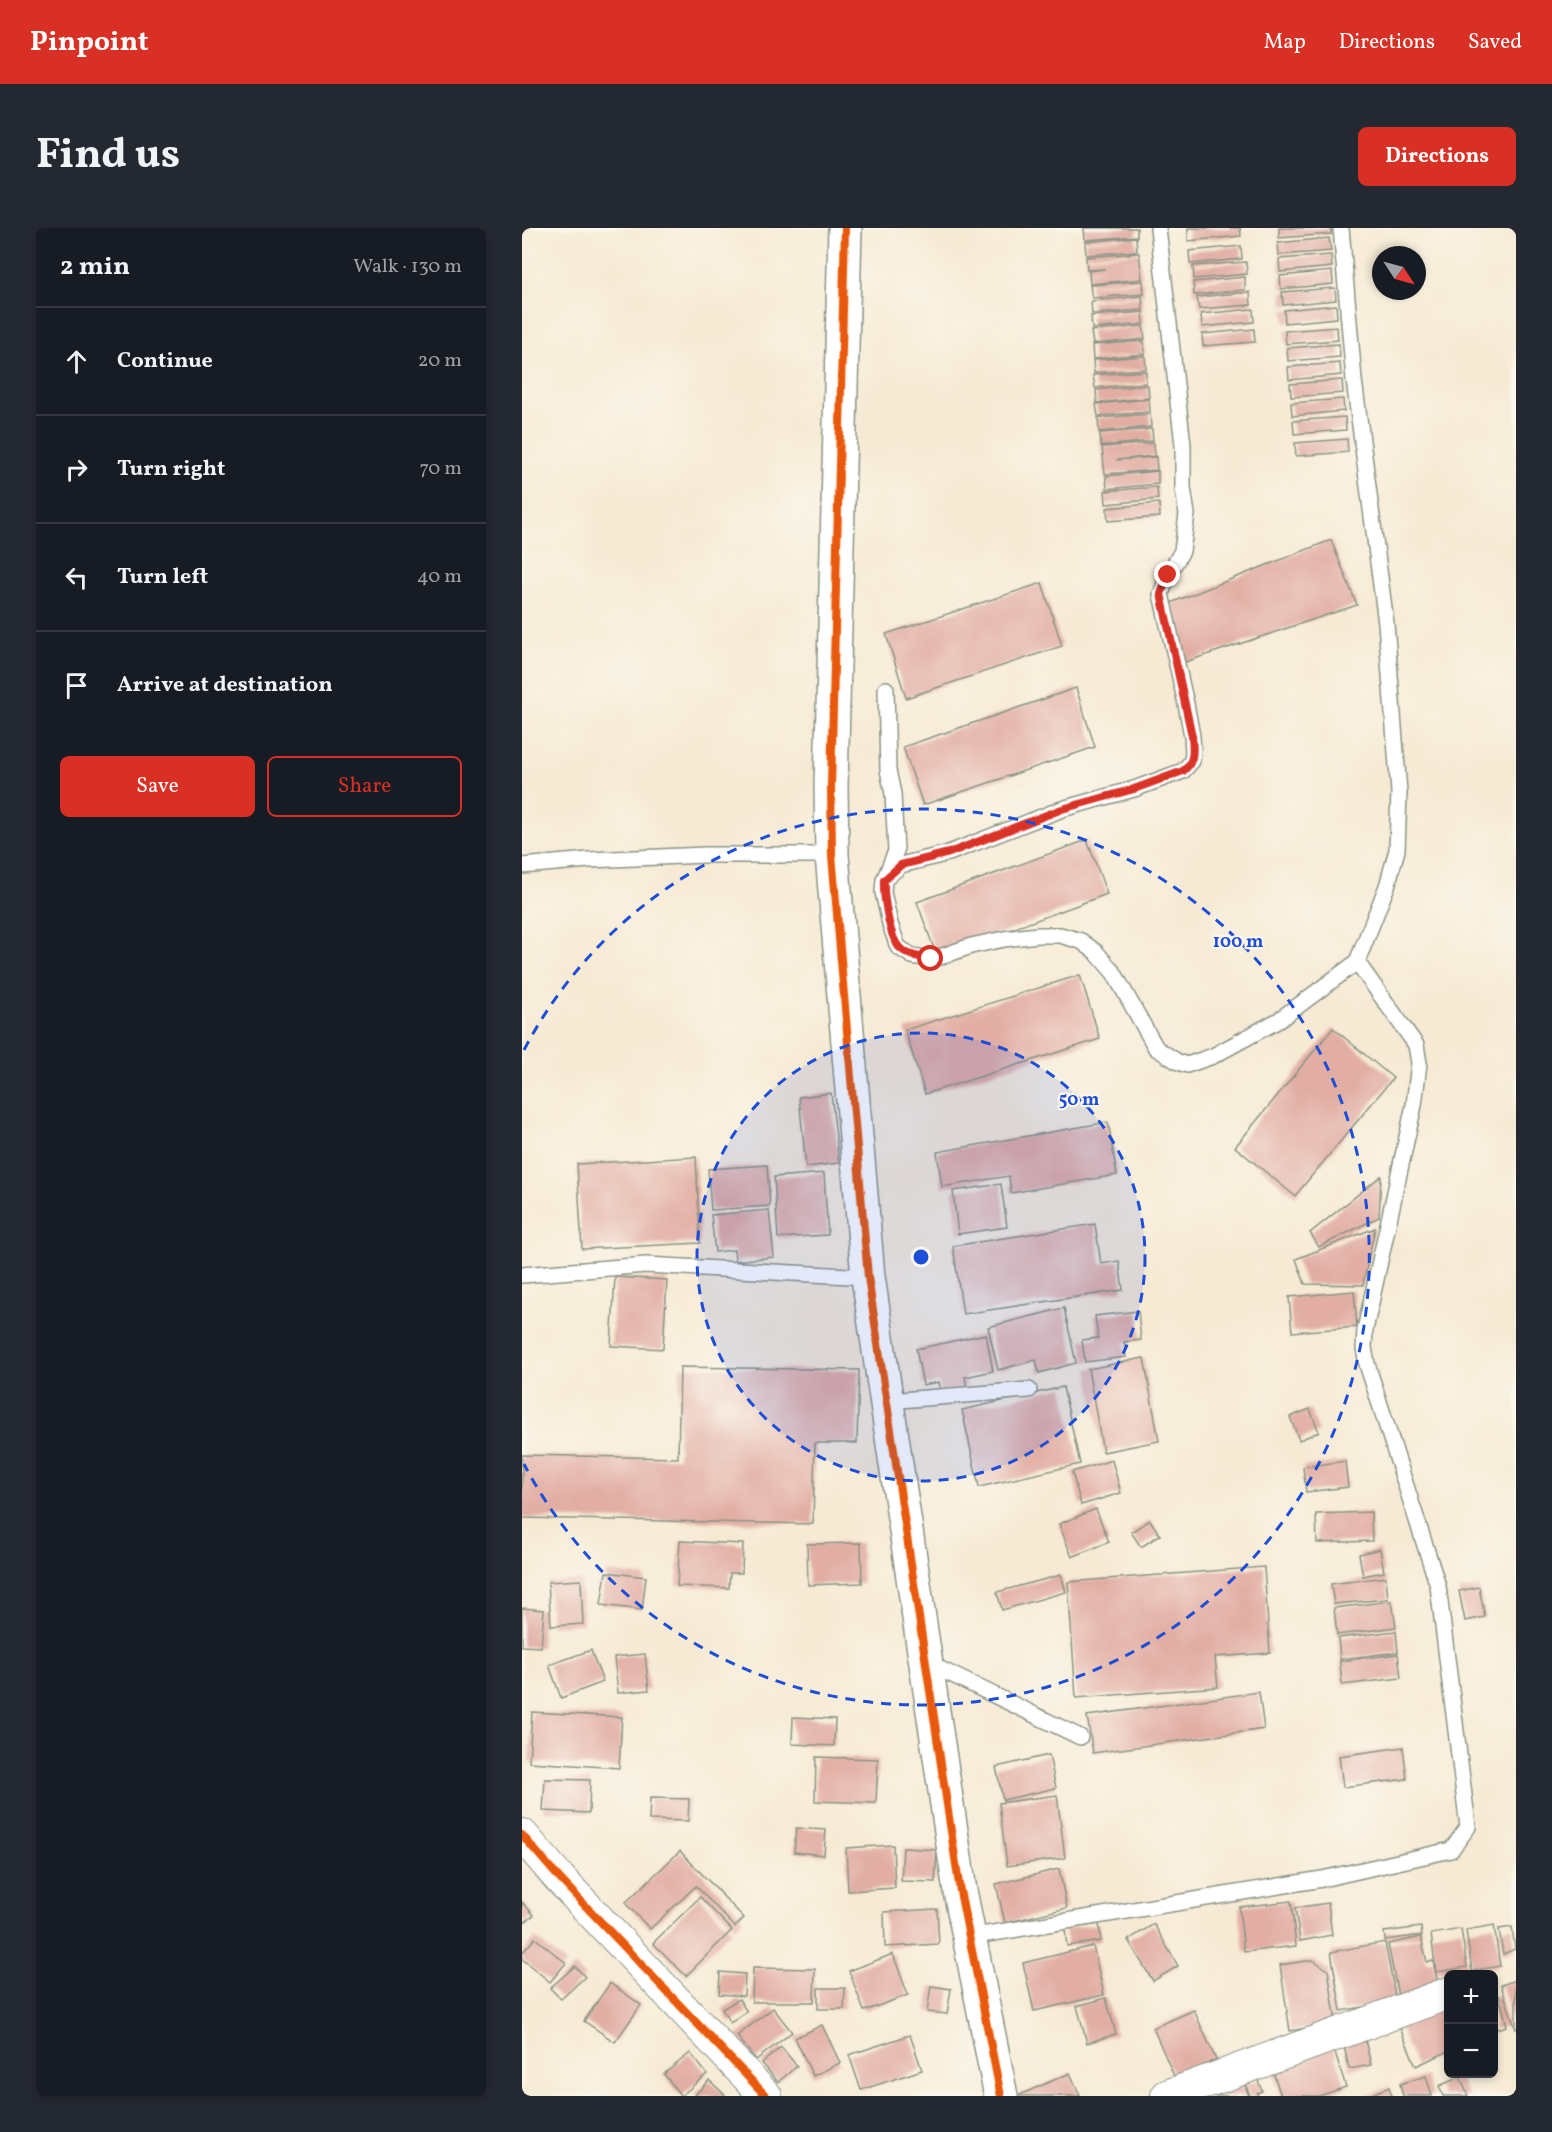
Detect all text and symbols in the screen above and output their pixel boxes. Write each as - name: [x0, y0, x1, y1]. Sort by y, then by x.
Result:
- text: Pinpoint: [30, 23, 148, 62]
- text: Map: [1264, 28, 1306, 57]
- text: Directions: [1339, 28, 1435, 57]
- text: Saved: [1468, 28, 1522, 57]
- text: Find us: [36, 127, 180, 186]
- button: Directions: [1358, 127, 1516, 186]
- north arrow: [1372, 246, 1426, 300]
- text: 2 min: [60, 249, 130, 285]
- text: Walk · 130 m: [353, 253, 462, 281]
- icon: ahead: [60, 345, 93, 378]
- text: Continue: [117, 346, 213, 377]
- text: 20 m: [418, 347, 462, 375]
- icon: right: [60, 453, 93, 486]
- text: Turn right: [117, 454, 225, 485]
- text: 70 m: [419, 455, 462, 483]
- icon: left: [60, 561, 93, 594]
- route end: [1154, 561, 1180, 587]
- text: Turn left: [117, 562, 208, 593]
- text: 40 m: [417, 563, 462, 591]
- icon: arrive: [60, 669, 93, 702]
- text: Arrive at destination: [117, 670, 333, 701]
- button: Save: [60, 756, 255, 817]
- button: Share: [267, 756, 462, 817]
- text: 100 m: [1213, 930, 1263, 955]
- route start: [917, 945, 943, 971]
- text: 50 m: [1059, 1088, 1099, 1113]
- centre of rings: [911, 1247, 931, 1267]
- map controls: [1444, 1970, 1498, 2078]
- button: +: [1444, 1970, 1498, 2024]
- button: −: [1444, 2024, 1498, 2078]

